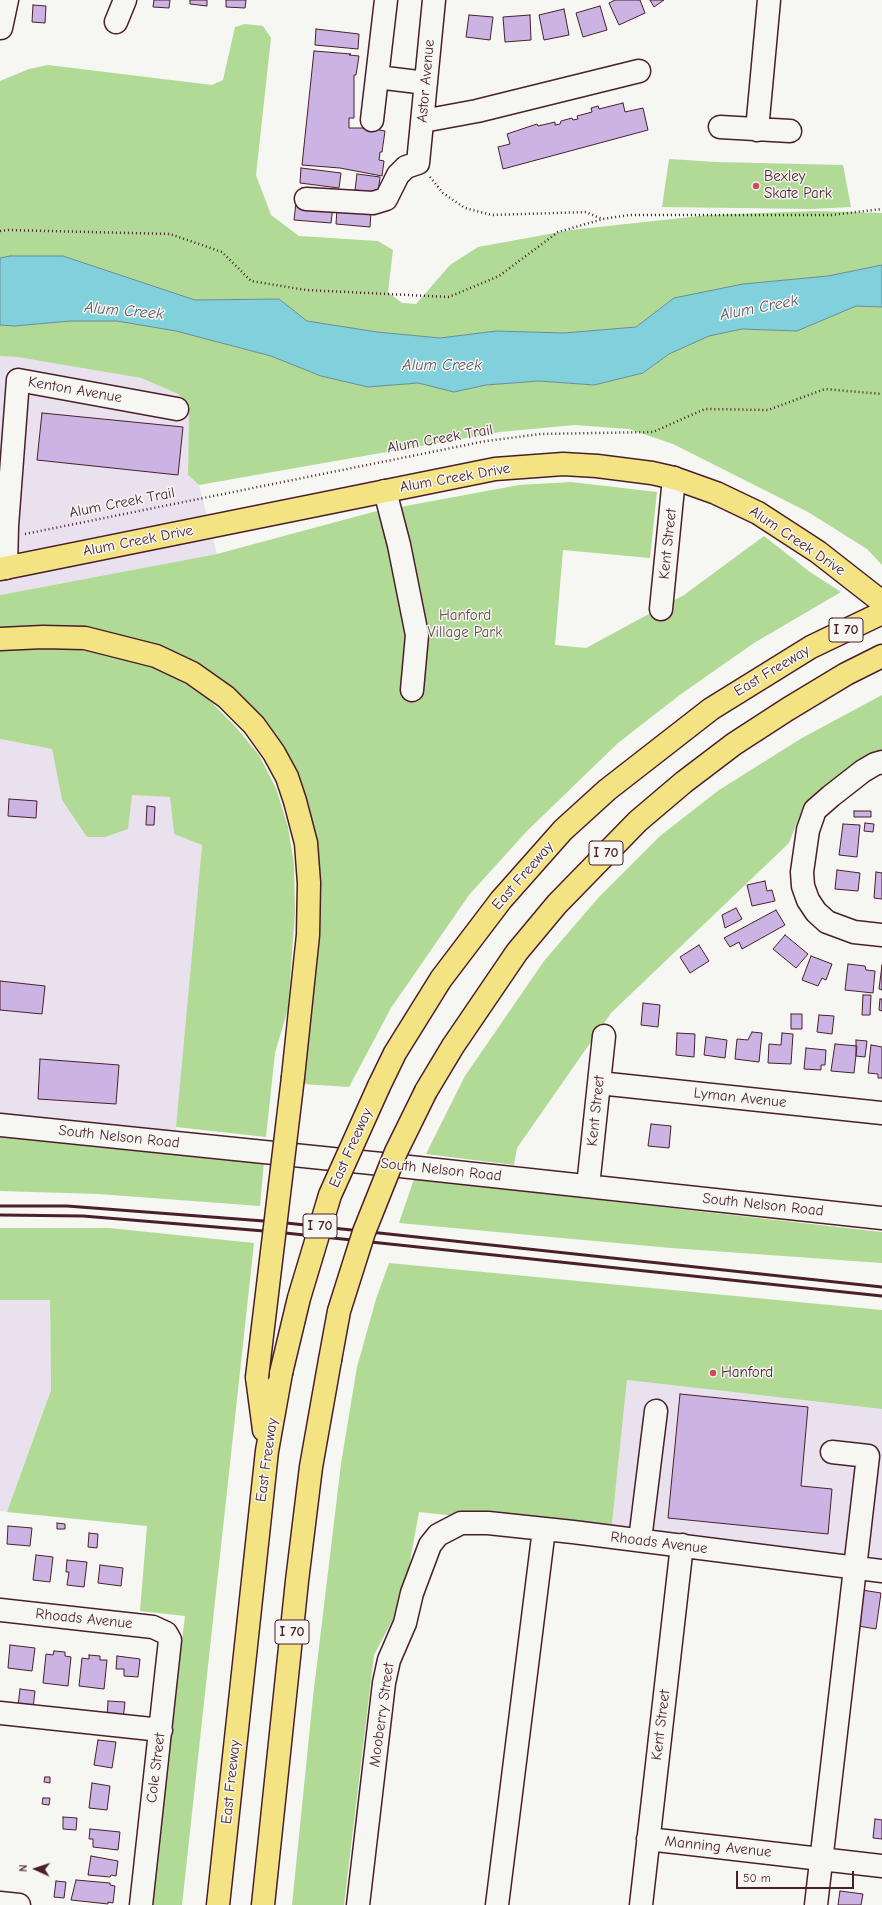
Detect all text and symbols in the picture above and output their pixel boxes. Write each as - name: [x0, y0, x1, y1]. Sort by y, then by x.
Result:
- street label: Astor Avenue: [413, 39, 439, 123]
- place label: Bexley Skate Park: [764, 168, 832, 203]
- marker: Bexley Skate Park: [751, 181, 761, 191]
- water label: Alum Creek: [718, 291, 800, 325]
- water label: Alum Creek: [84, 298, 164, 324]
- water label: Alum Creek: [402, 355, 482, 375]
- street label: Kenton Avenue: [27, 373, 123, 407]
- street label: Alum Creek Trail: [386, 421, 494, 457]
- street label: Alum Creek Drive: [399, 459, 511, 497]
- street label: Alum Creek Trail: [68, 484, 176, 522]
- street label: Alum Creek Drive: [746, 502, 848, 580]
- street label: Kent Street: [655, 508, 681, 580]
- street label: Alum Creek Drive: [82, 522, 194, 560]
- park label: Hanford Village Park: [428, 607, 502, 642]
- road number: I 70: [829, 618, 863, 642]
- street label: East Freeway: [731, 641, 813, 701]
- street label: East Freeway: [488, 838, 558, 914]
- road number: I 70: [589, 841, 623, 865]
- street label: Kent Street: [583, 1075, 609, 1147]
- street label: Lyman Avenue: [693, 1084, 787, 1112]
- street label: East Freeway: [326, 1106, 376, 1190]
- street label: South Nelson Road: [58, 1122, 180, 1152]
- street label: South Nelson Road: [380, 1155, 502, 1185]
- street label: South Nelson Road: [702, 1190, 824, 1220]
- road number: I 70: [303, 1214, 337, 1238]
- place label: Hanford: [721, 1364, 773, 1382]
- marker: Hanford: [708, 1368, 718, 1378]
- street label: East Freeway: [252, 1417, 282, 1503]
- street label: Rhoads Avenue: [610, 1528, 708, 1558]
- street label: Rhoads Avenue: [35, 1605, 133, 1633]
- road number: I 70: [275, 1620, 309, 1644]
- street label: Mooberry Street: [366, 1662, 398, 1768]
- street label: Kent Street: [648, 1689, 674, 1761]
- street label: Cole Street: [143, 1732, 169, 1804]
- street label: East Freeway: [218, 1739, 244, 1825]
- street label: Manning Avenue: [664, 1832, 772, 1862]
- north arrow: [16, 1849, 56, 1889]
- scale bar: [738, 1863, 856, 1889]
- text: N: [17, 1864, 30, 1872]
- text: 50 m: [743, 1871, 771, 1885]

